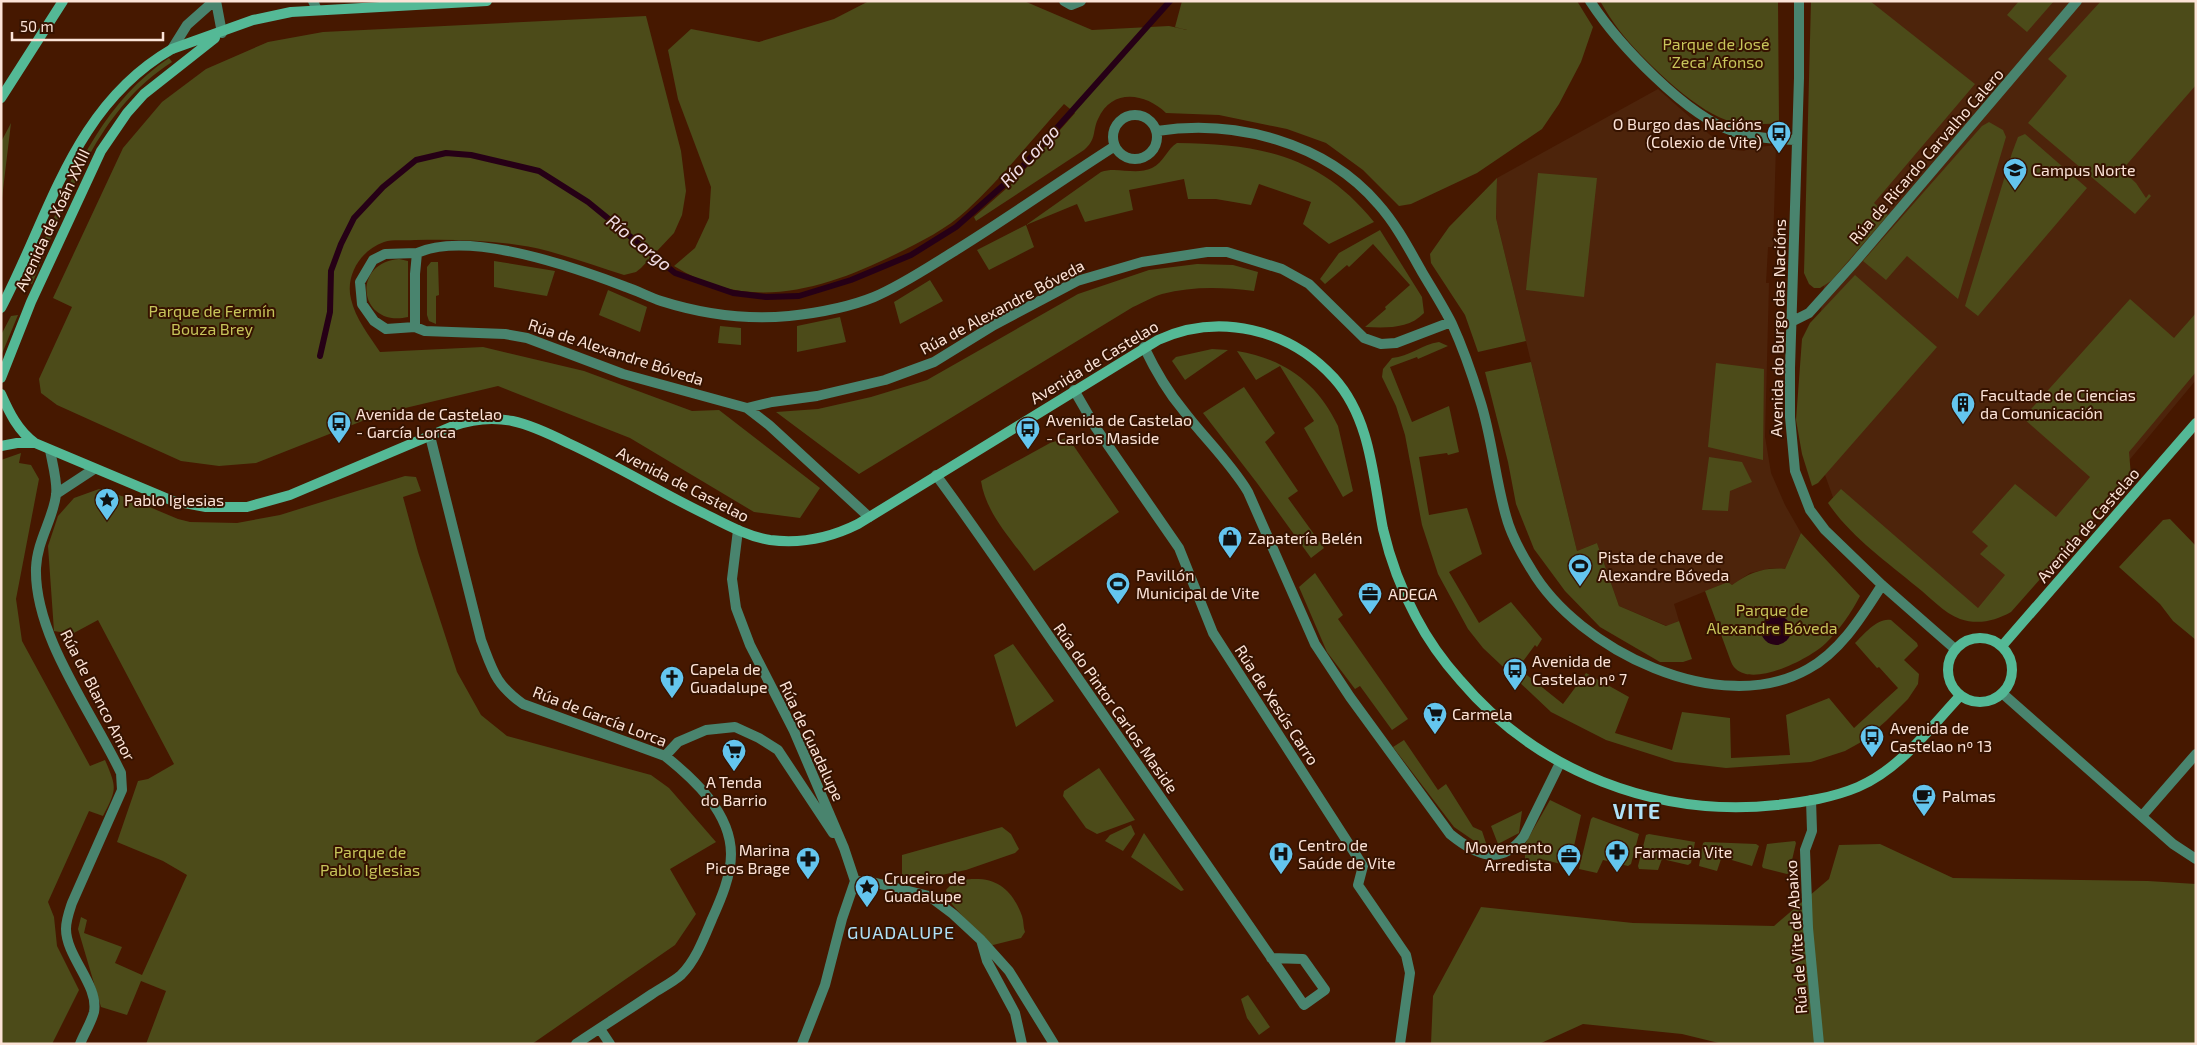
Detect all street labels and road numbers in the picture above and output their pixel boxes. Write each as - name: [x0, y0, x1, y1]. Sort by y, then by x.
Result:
- street label: Rúa de Ricardo Carvalho Calero: [1844, 64, 2007, 247]
- street label: Avenida de Xoán XXIII: [10, 145, 93, 294]
- street label: Avenida do Burgo das Nacións: [1766, 219, 1789, 437]
- street label: Rúa de Alexandre Bóveda: [916, 255, 1087, 358]
- street label: Rúa de Alexandre Bóveda: [526, 314, 706, 389]
- street label: Avenida de Castelao: [1026, 316, 1161, 407]
- street label: Avenida de Castelao: [614, 442, 753, 525]
- street label: Avenida de Castelao: [2033, 463, 2143, 586]
- street label: Rúa do Pintor Carlos Maside: [1050, 619, 1182, 796]
- street label: Rúa de Blanco Amor: [57, 626, 140, 764]
- street label: Rúa de Xesús Carro: [1231, 641, 1323, 768]
- street label: Rúa de Guadalupe: [776, 678, 849, 804]
- street label: Rúa de García Lorca: [530, 681, 670, 750]
- street label: Rúa de Vite de Abaixo: [1781, 859, 1810, 1015]

